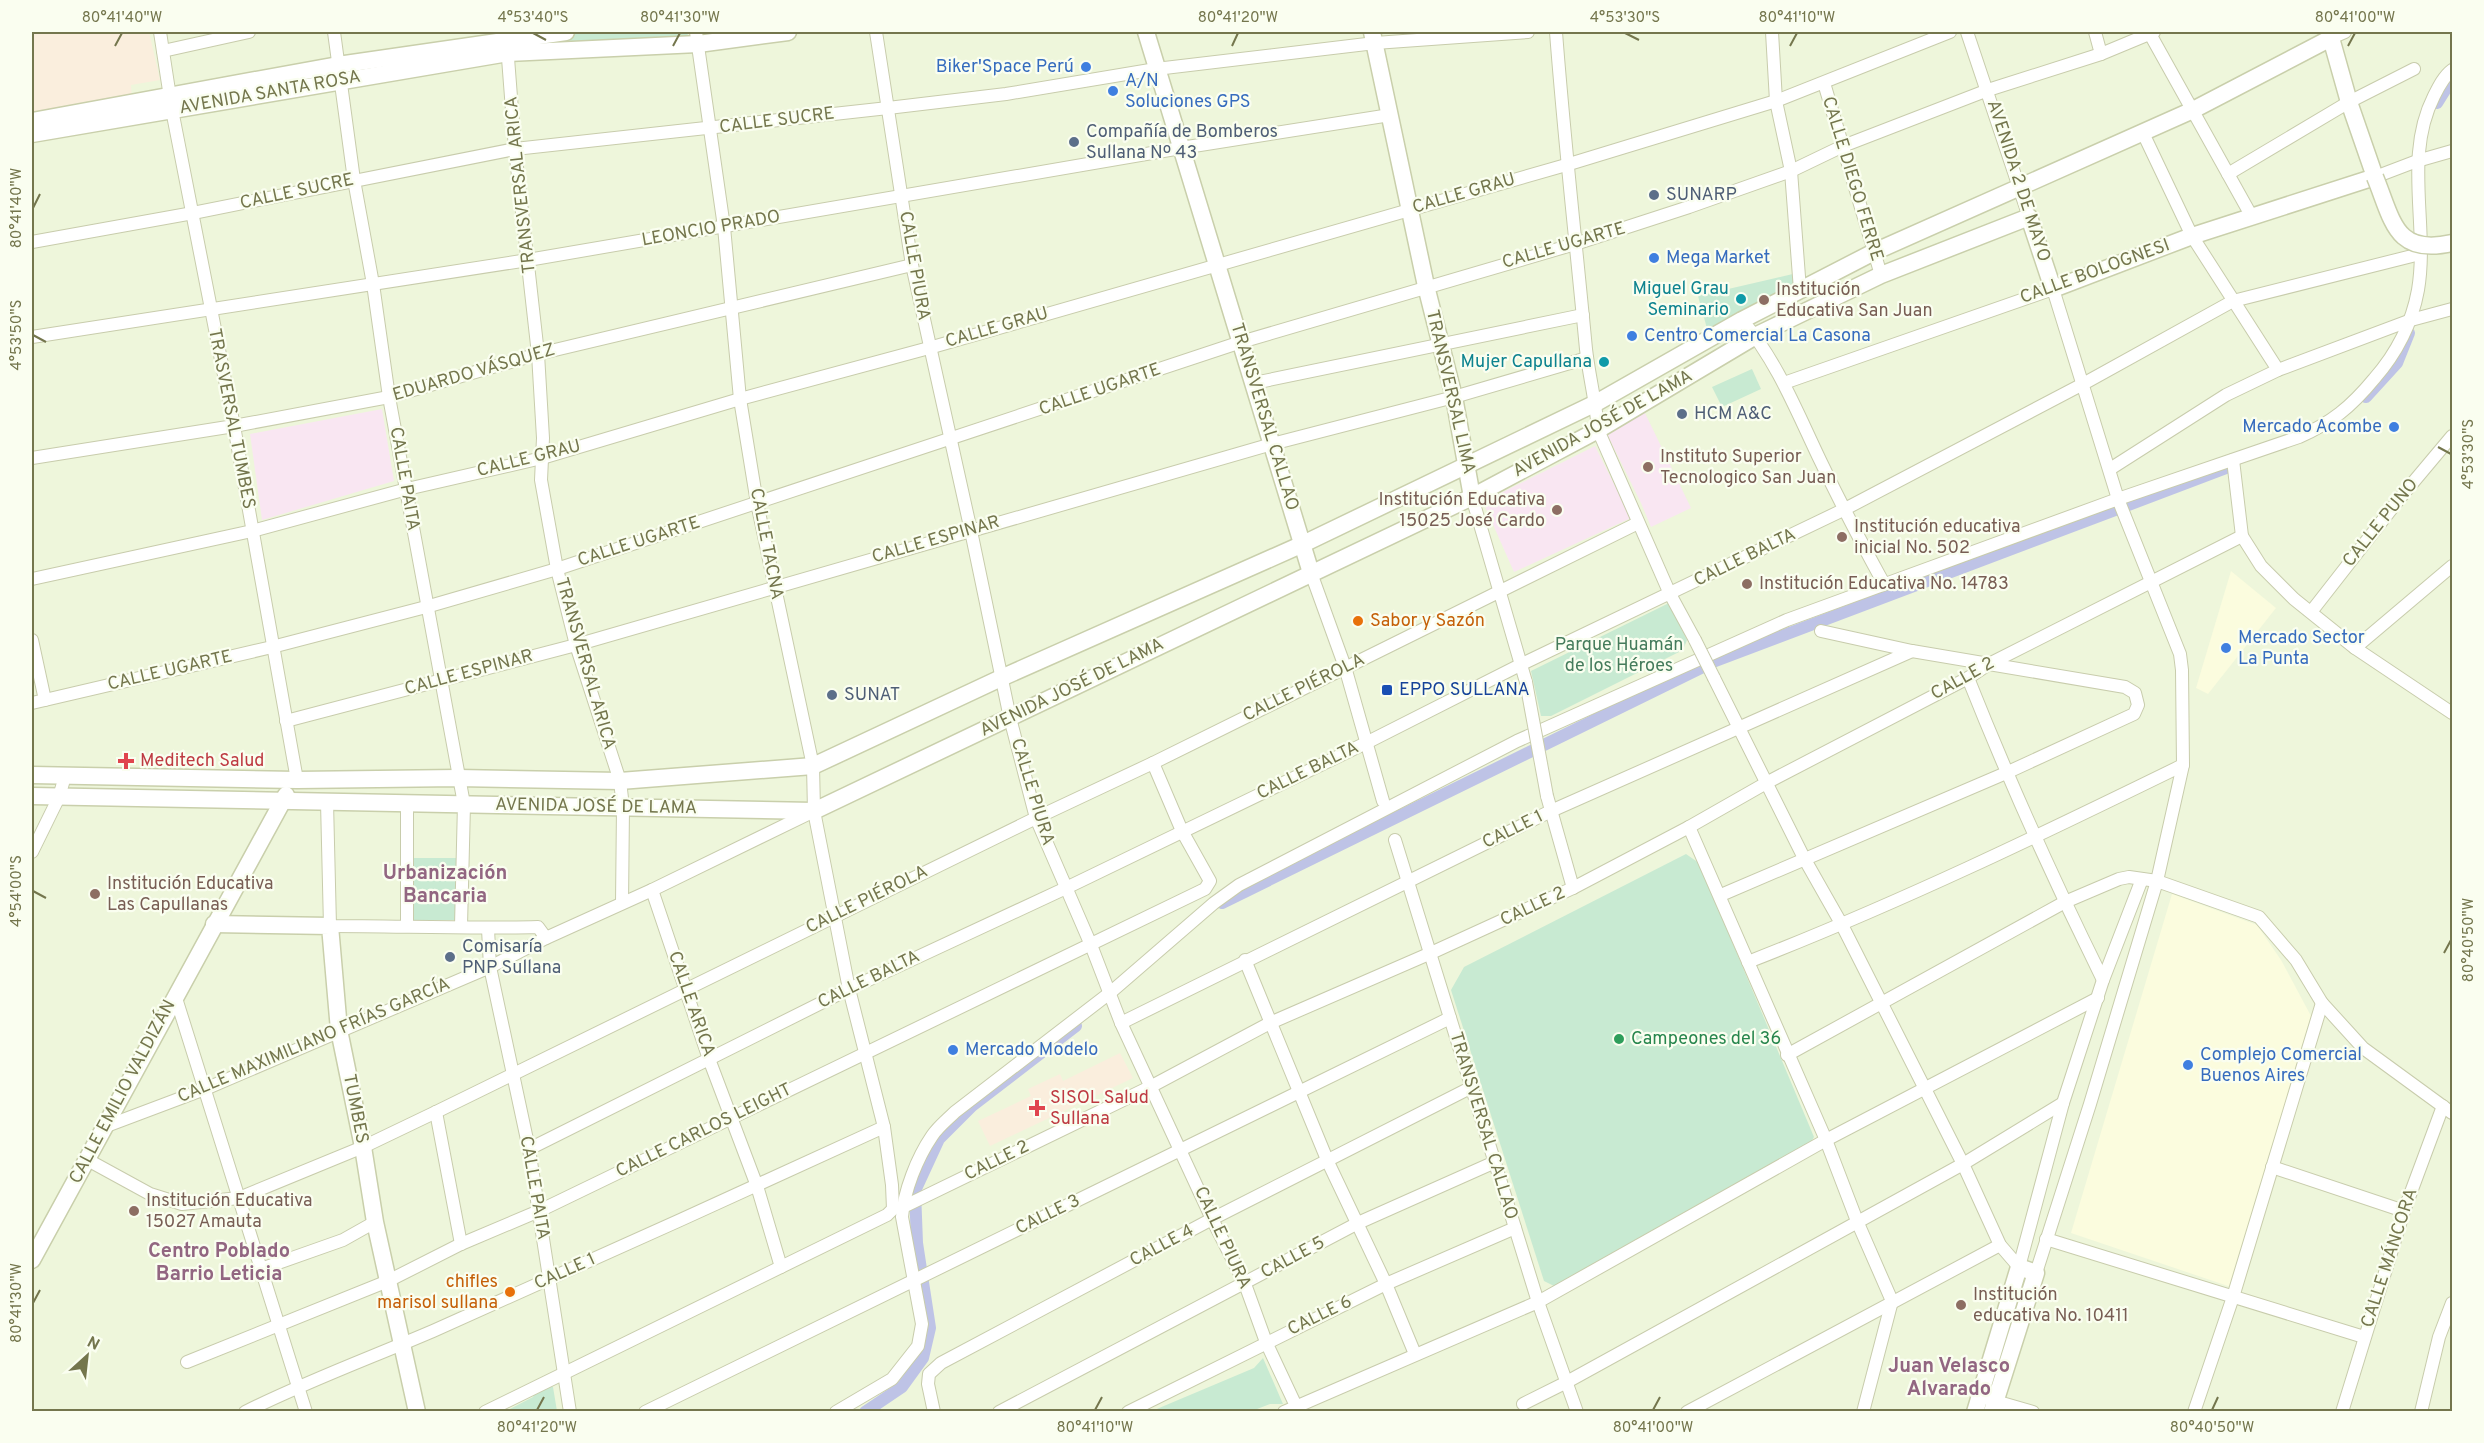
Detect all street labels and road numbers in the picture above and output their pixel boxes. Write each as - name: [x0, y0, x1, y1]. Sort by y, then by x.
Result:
- street label: AVENIDA SANTA ROSA: [177, 66, 363, 120]
- street label: CALLE DIEGO FERRE: [1816, 94, 1888, 264]
- street label: TRANSVERSAL ARICA: [500, 95, 542, 275]
- street label: AVENIDA 2 DE MAYO: [1981, 97, 2055, 265]
- street label: CALLE SUCRE: [718, 103, 836, 139]
- street label: CALLE GRAU: [1410, 168, 1518, 220]
- street label: CALLE SUCRE: [238, 169, 356, 215]
- street label: LEONCIO PRADO: [640, 205, 782, 253]
- street label: CALLE PIURA: [893, 209, 935, 323]
- street label: CALLE UGARTE: [1500, 217, 1628, 275]
- street label: CALLE BOLOGNESI: [2017, 234, 2173, 310]
- street label: CALLE GRAU: [943, 302, 1051, 354]
- street label: TRANSVERSAL LIMA: [1420, 308, 1480, 476]
- street label: TRANSVERSAL CALLAO: [1224, 320, 1304, 514]
- street label: TRASVERSAL TUMBES: [202, 327, 260, 511]
- street label: EDUARDO VÁSQUEZ: [389, 337, 558, 407]
- street label: CALLE UGARTE: [1036, 358, 1164, 422]
- street label: AVENIDA JOSÉ DE LAMA: [1508, 363, 1697, 483]
- street label: CALLE PAITA: [384, 425, 424, 533]
- street label: CALLE GRAU: [475, 435, 583, 483]
- street label: CALLE PUNO: [2338, 474, 2424, 572]
- street label: CALLE TACNA: [744, 486, 788, 602]
- street label: CALLE UGARTE: [575, 511, 703, 573]
- street label: CALLE ESPINAR: [869, 511, 1003, 569]
- street label: CALLE BALTA: [1690, 523, 1800, 593]
- street label: TRANSVERSAL ARICA: [549, 575, 621, 753]
- street label: AVENIDA JOSÉ DE LAMA: [975, 632, 1168, 743]
- street label: CALLE UGARTE: [105, 645, 235, 697]
- street label: CALLE ESPINAR: [402, 645, 536, 701]
- street label: CALLE PIÉROLA: [1238, 647, 1369, 727]
- street label: CALLE 2: [1927, 652, 1999, 706]
- street label: CALLE PIURA: [1005, 736, 1059, 848]
- street label: CALLE BALTA: [1253, 736, 1363, 806]
- street label: AVENIDA JOSÉ DE LAMA: [495, 792, 697, 820]
- street label: CALLE 1: [1479, 805, 1547, 855]
- street label: CALLE PIÉROLA: [801, 859, 932, 939]
- street label: CALLE 2: [1497, 882, 1569, 932]
- street label: CALLE BALTA: [814, 945, 924, 1015]
- street label: CALLE ARICA: [662, 948, 720, 1060]
- street label: CALLE MAXIMILIANO FRÍAS GARCÍA: [173, 971, 454, 1109]
- street label: CALLE EMILIO VALDIZÁN: [63, 995, 181, 1188]
- street label: TRANSVERSAL CALLAO: [1443, 1029, 1523, 1223]
- street label: TUMBES: [337, 1072, 373, 1146]
- street label: CALLE CARLOS LEIGHT: [612, 1078, 796, 1184]
- street label: CALLE PAITA: [514, 1134, 554, 1242]
- street label: CALLE 2: [961, 1135, 1033, 1187]
- street label: CALLE PIURA: [1188, 1183, 1256, 1293]
- street label: CALLE MÁNCORA: [2355, 1185, 2423, 1331]
- street label: CALLE 3: [1012, 1190, 1084, 1240]
- street label: CALLE 4: [1126, 1220, 1198, 1272]
- street label: CALLE 5: [1257, 1232, 1329, 1284]
- street label: CALLE 1: [531, 1248, 599, 1296]
- street label: CALLE 6: [1284, 1291, 1356, 1341]

